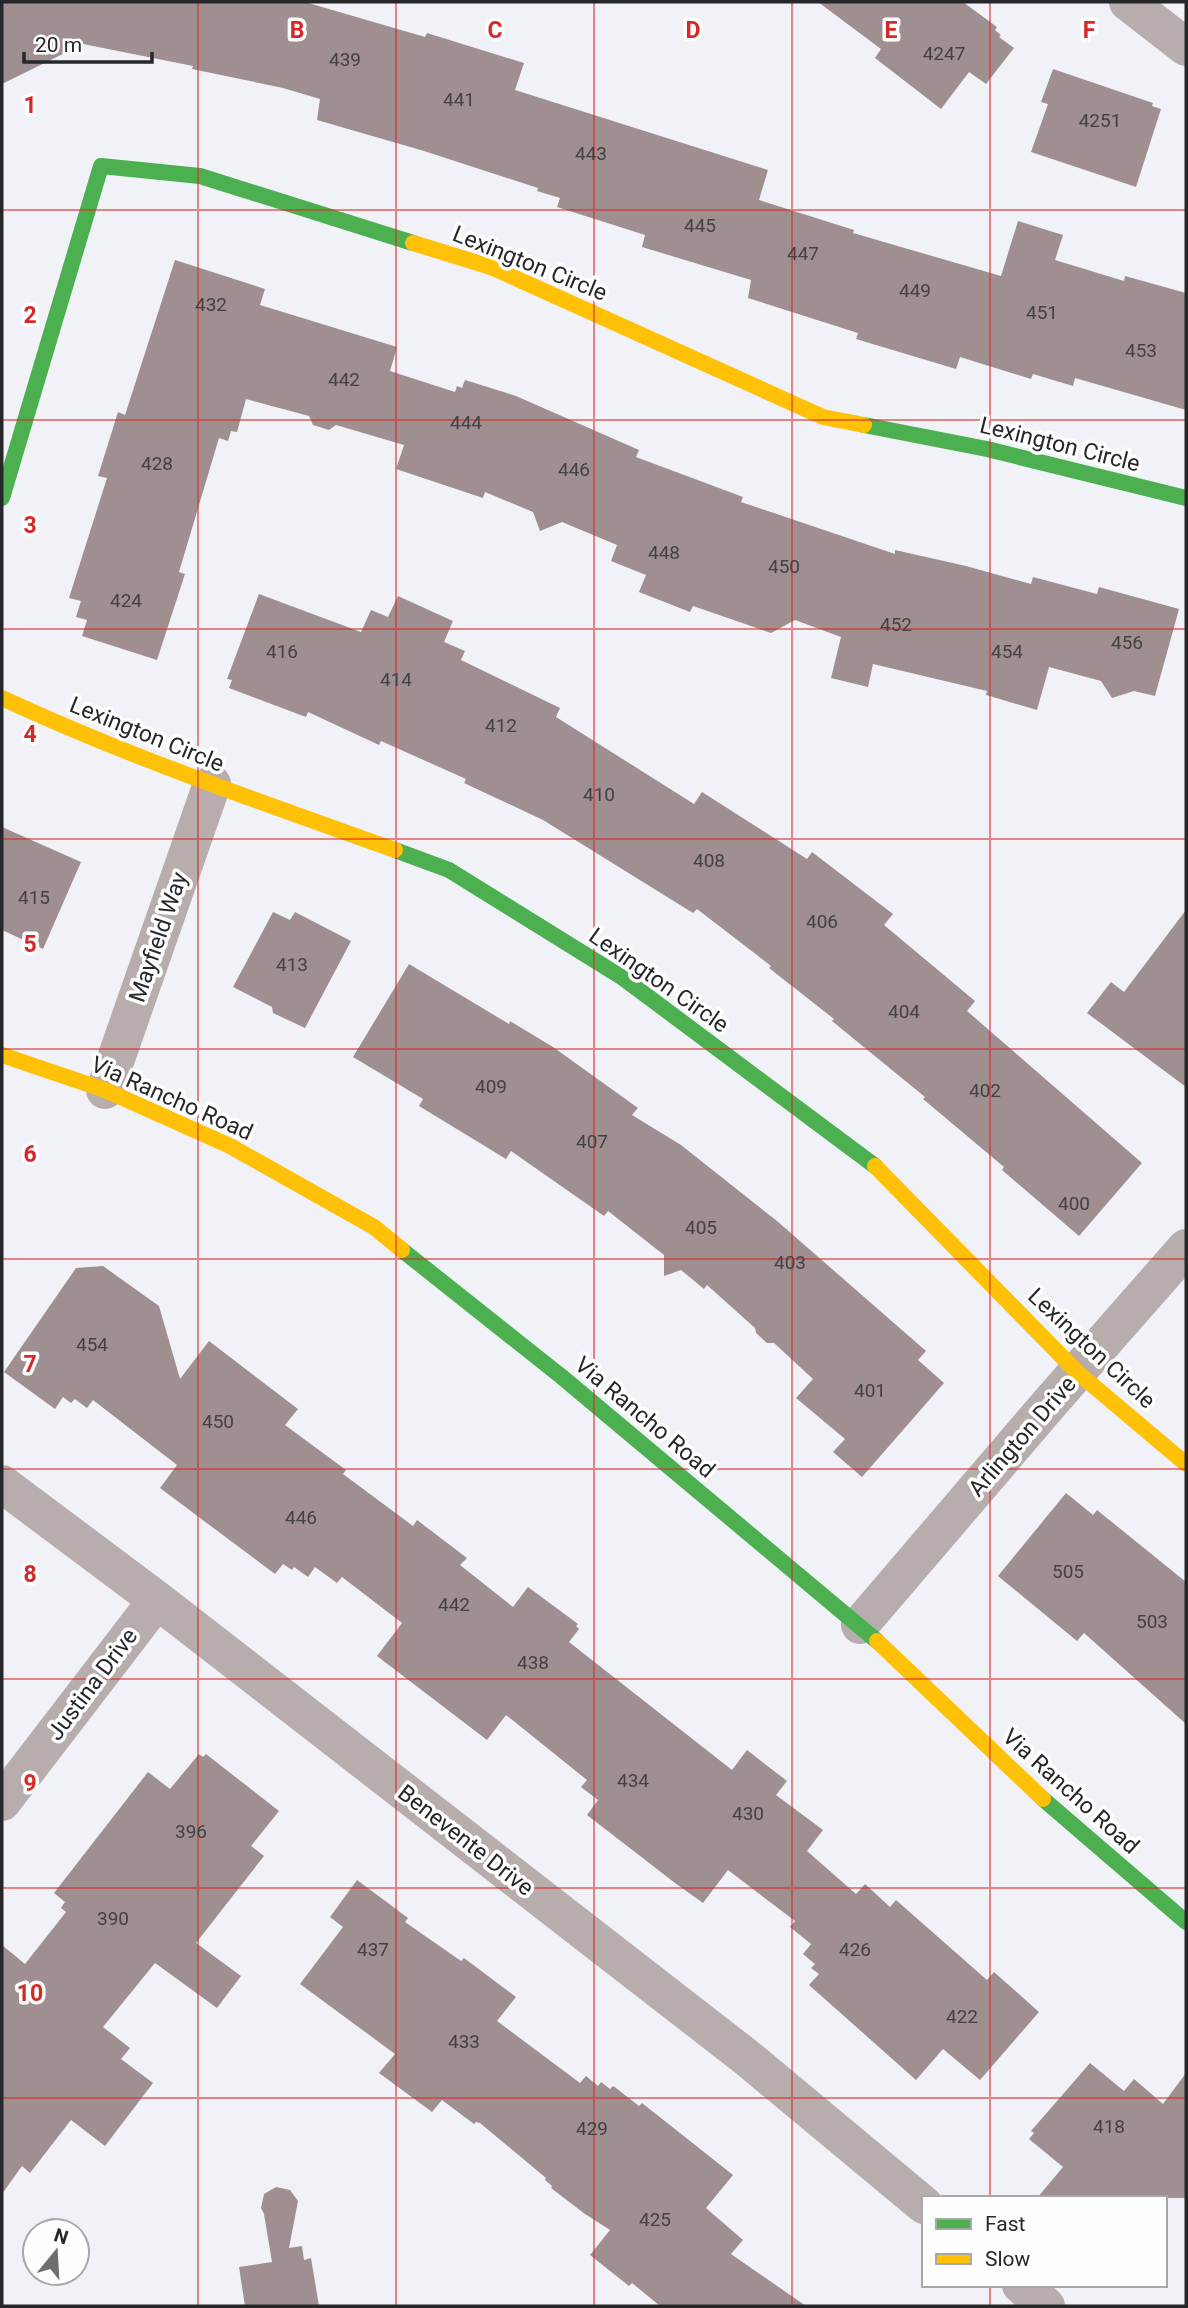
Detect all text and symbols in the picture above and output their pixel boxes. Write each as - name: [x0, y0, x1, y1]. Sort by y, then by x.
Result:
- text: B: [290, 17, 304, 44]
- text: C: [487, 17, 503, 44]
- text: D: [686, 17, 700, 44]
- text: E: [885, 17, 898, 44]
- text: F: [1083, 17, 1096, 44]
- scale bar: [24, 21, 152, 65]
- text: 20 m: [35, 33, 82, 57]
- house number: 4247: [923, 42, 965, 65]
- house number: 439: [329, 48, 361, 71]
- house number: 441: [443, 88, 475, 111]
- text: 1: [23, 92, 37, 119]
- house number: 4251: [1079, 109, 1121, 132]
- house number: 443: [575, 142, 607, 165]
- house number: 445: [684, 214, 716, 237]
- street label: Lexington Circle: [449, 220, 611, 307]
- house number: 447: [787, 242, 819, 265]
- house number: 449: [899, 279, 931, 302]
- house number: 432: [195, 293, 227, 316]
- house number: 451: [1026, 301, 1058, 324]
- text: 2: [23, 302, 37, 329]
- house number: 453: [1125, 339, 1157, 362]
- house number: 442: [328, 368, 360, 391]
- house number: 444: [450, 411, 482, 434]
- street label: Lexington Circle: [977, 412, 1143, 477]
- house number: 428: [141, 452, 173, 475]
- house number: 446: [558, 458, 590, 481]
- text: 3: [23, 512, 37, 539]
- house number: 448: [648, 541, 680, 564]
- house number: 450: [768, 555, 800, 578]
- house number: 424: [110, 589, 142, 612]
- house number: 452: [880, 613, 912, 636]
- house number: 456: [1111, 631, 1143, 654]
- house number: 416: [266, 640, 298, 663]
- house number: 454: [991, 640, 1023, 663]
- house number: 414: [380, 668, 412, 691]
- street label: Lexington Circle: [66, 691, 228, 778]
- house number: 412: [485, 714, 517, 737]
- text: 4: [23, 721, 37, 748]
- house number: 410: [583, 783, 615, 806]
- house number: 408: [693, 849, 725, 872]
- street label: Mayfield Way: [124, 868, 193, 1006]
- house number: 415: [18, 886, 50, 909]
- house number: 406: [806, 910, 838, 933]
- street label: Lexington Circle: [584, 922, 734, 1039]
- text: 5: [23, 931, 37, 958]
- house number: 413: [276, 953, 308, 976]
- house number: 404: [888, 1000, 920, 1023]
- street label: Via Rancho Road: [87, 1051, 257, 1146]
- house number: 409: [475, 1075, 507, 1098]
- house number: 402: [969, 1079, 1001, 1102]
- house number: 407: [576, 1130, 608, 1153]
- text: 6: [23, 1141, 37, 1168]
- house number: 400: [1058, 1192, 1090, 1215]
- house number: 405: [685, 1216, 717, 1239]
- house number: 403: [774, 1251, 806, 1274]
- street label: Lexington Circle: [1022, 1283, 1161, 1414]
- house number: 454: [76, 1333, 108, 1356]
- text: 7: [23, 1351, 37, 1378]
- street label: Via Rancho Road: [569, 1351, 720, 1484]
- street label: Arlington Drive: [963, 1371, 1082, 1502]
- house number: 401: [854, 1379, 886, 1402]
- house number: 450: [202, 1410, 234, 1433]
- house number: 446: [285, 1506, 317, 1529]
- house number: 505: [1052, 1560, 1084, 1583]
- text: 8: [23, 1561, 37, 1588]
- house number: 442: [438, 1593, 470, 1616]
- house number: 503: [1136, 1610, 1168, 1633]
- street label: Justina Drive: [42, 1623, 143, 1746]
- house number: 438: [517, 1651, 549, 1674]
- street label: Via Rancho Road: [997, 1723, 1144, 1860]
- house number: 434: [617, 1769, 649, 1792]
- text: 9: [23, 1770, 37, 1797]
- street label: Benevente Drive: [393, 1779, 539, 1902]
- house number: 430: [732, 1802, 764, 1825]
- house number: 396: [175, 1820, 207, 1843]
- house number: 390: [97, 1907, 129, 1930]
- house number: 437: [357, 1938, 389, 1961]
- house number: 426: [839, 1938, 871, 1961]
- text: 10: [17, 1980, 43, 2007]
- house number: 422: [946, 2005, 978, 2028]
- house number: 433: [448, 2030, 480, 2053]
- house number: 418: [1093, 2115, 1125, 2138]
- house number: 429: [576, 2117, 608, 2140]
- legend: [922, 2196, 1167, 2287]
- house number: 425: [639, 2208, 671, 2231]
- text: Fast: [985, 2212, 1026, 2236]
- north arrow: [21, 2217, 91, 2287]
- text: N: [51, 2223, 71, 2249]
- text: Slow: [985, 2247, 1031, 2271]

